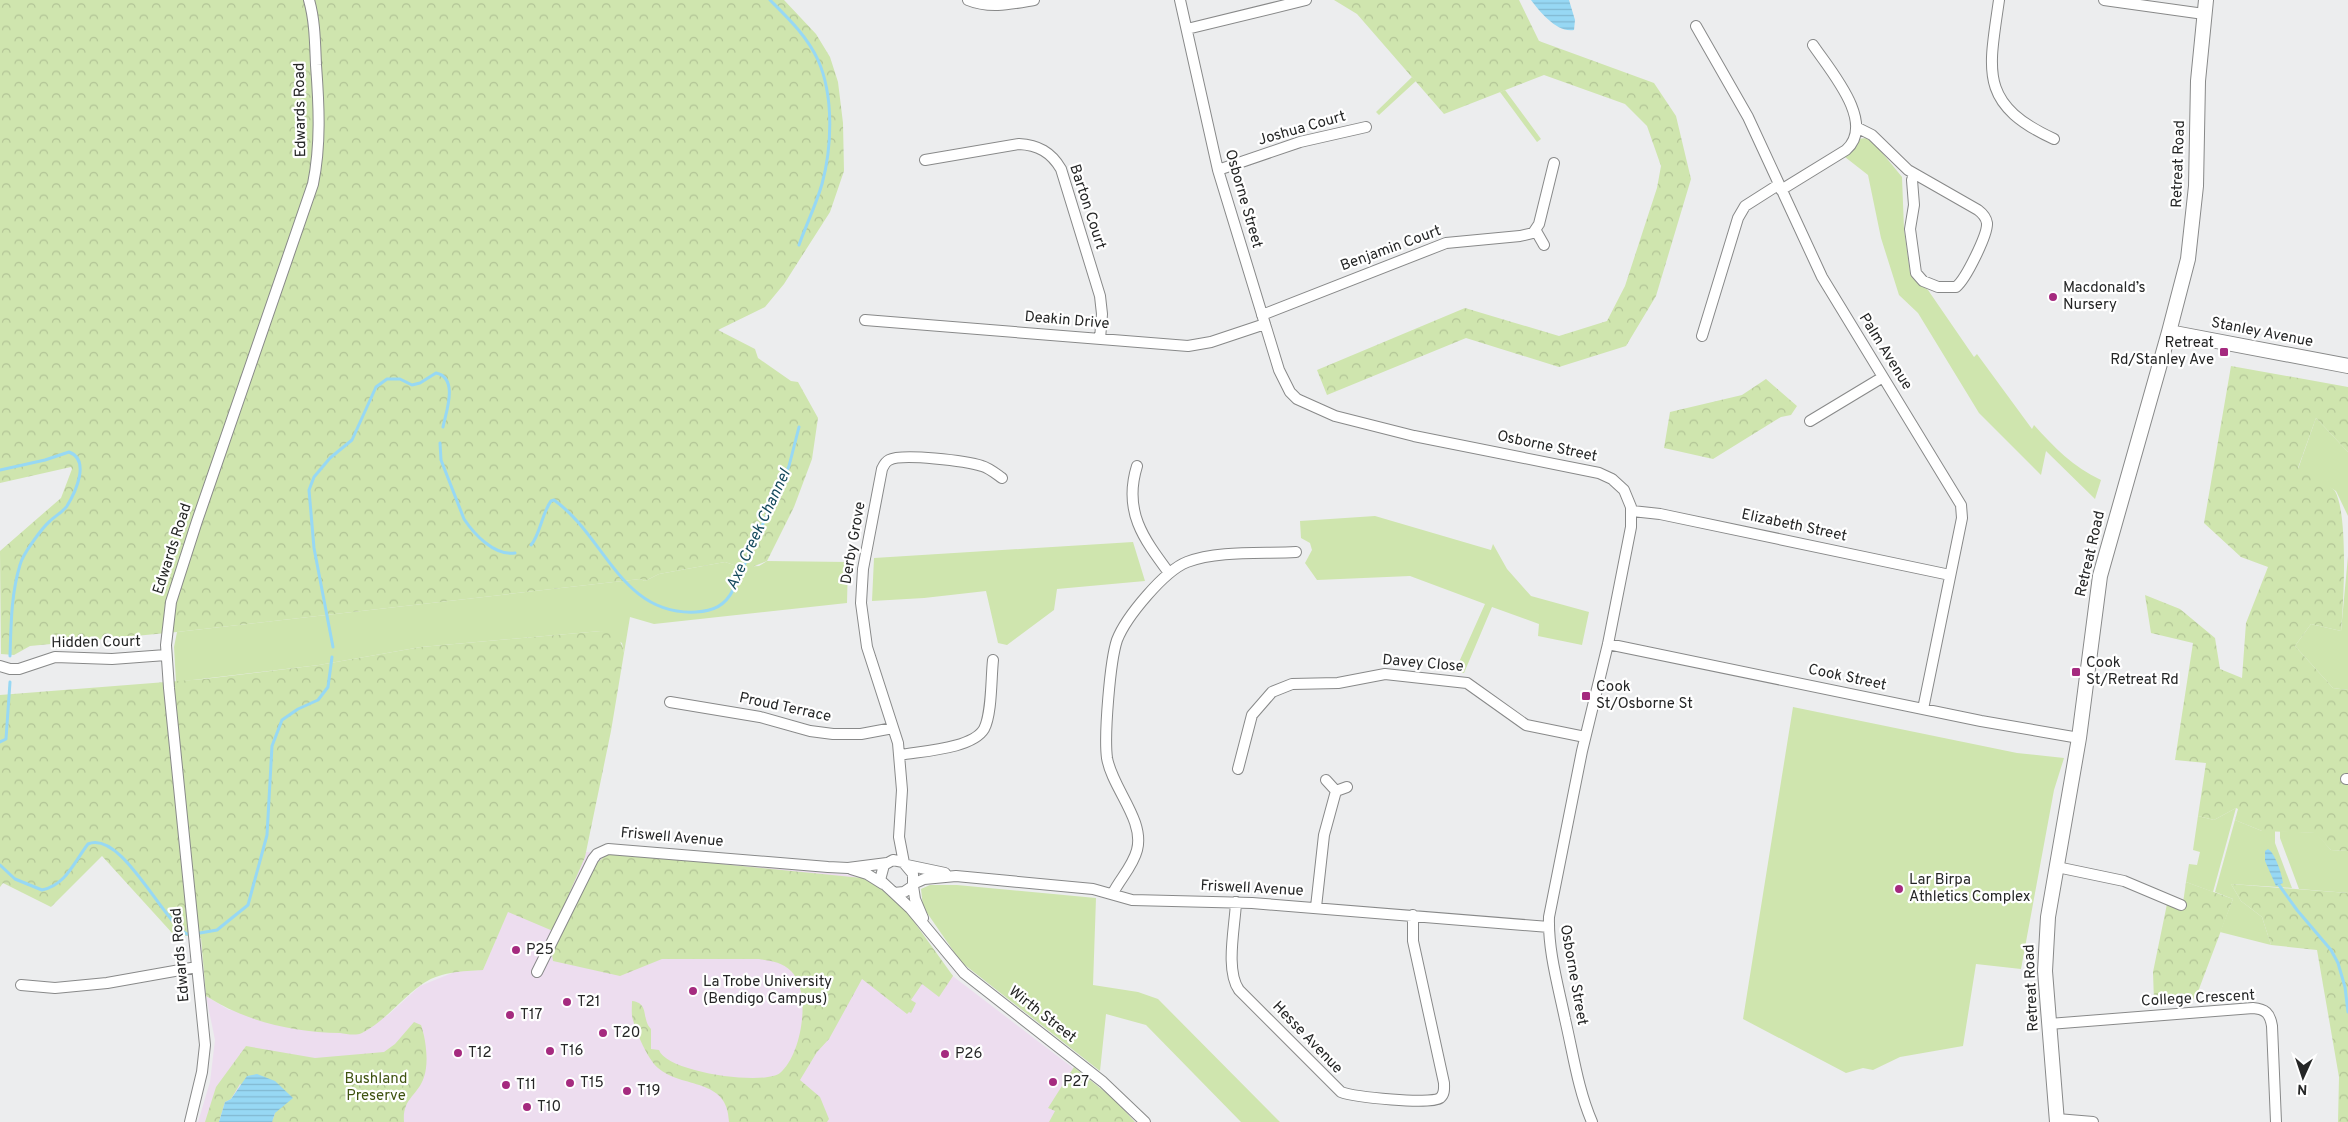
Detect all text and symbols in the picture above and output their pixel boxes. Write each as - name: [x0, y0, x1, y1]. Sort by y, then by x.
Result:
- street label: Edwards Road: [291, 62, 311, 158]
- street label: Joshua Court: [1256, 107, 1348, 151]
- street label: Retreat Road: [2168, 120, 2190, 208]
- street label: Osborne Street: [1220, 147, 1266, 251]
- street label: Barton Court: [1064, 162, 1110, 252]
- street label: Benjamin Court: [1338, 222, 1444, 276]
- place label: Macdonald’s Nursery: [2063, 279, 2146, 315]
- marker: Macdonald’s Nursery: [2047, 291, 2059, 303]
- street label: Deakin Drive: [1024, 308, 1110, 334]
- street label: Palm Avenue: [1854, 310, 1916, 394]
- street label: Stanley Avenue: [2209, 314, 2315, 352]
- place label: Retreat Rd/Stanley Ave: [2110, 334, 2214, 370]
- marker: Retreat Rd/Stanley Ave: [2218, 346, 2230, 358]
- street label: Osborne Street: [1495, 427, 1599, 467]
- water label: Axe Creek Channel: [722, 466, 796, 593]
- street label: Derby Grove: [837, 500, 871, 586]
- street label: Edwards Road: [149, 501, 197, 597]
- street label: Elizabeth Street: [1739, 506, 1849, 546]
- street label: Retreat Road: [2072, 509, 2110, 599]
- street label: Hidden Court: [51, 633, 141, 653]
- street label: Davey Close: [1382, 651, 1464, 677]
- place label: Cook St/Retreat Rd: [2086, 654, 2179, 690]
- street label: Cook Street: [1806, 660, 1888, 696]
- marker: Cook St/Retreat Rd: [2070, 666, 2082, 678]
- place label: Cook St/Osborne St: [1596, 678, 1693, 714]
- street label: Proud Terrace: [737, 689, 833, 727]
- marker: Cook St/Osborne St: [1580, 690, 1592, 702]
- street label: Friswell Avenue: [620, 824, 724, 852]
- place label: Lar Birpa Athletics Complex: [1909, 871, 2031, 907]
- street label: Friswell Avenue: [1200, 877, 1304, 901]
- marker: Lar Birpa Athletics Complex: [1893, 883, 1905, 895]
- street label: Edwards Road: [167, 907, 195, 1003]
- street label: Osborne Street: [1555, 923, 1591, 1027]
- place label: P25: [526, 941, 554, 960]
- marker: P25: [510, 944, 522, 956]
- street label: Retreat Road: [2020, 944, 2044, 1032]
- place label: La Trobe University (Bendigo Campus): [703, 973, 832, 1009]
- street label: Wirth Street: [1004, 983, 1080, 1047]
- marker: La Trobe University (Bendigo Campus): [687, 985, 699, 997]
- street label: College Crescent: [2141, 987, 2255, 1011]
- place label: T21: [577, 993, 600, 1012]
- marker: T21: [561, 996, 573, 1008]
- street label: Hesse Avenue: [1268, 998, 1346, 1078]
- place label: T17: [520, 1006, 543, 1025]
- marker: T17: [504, 1009, 516, 1021]
- place label: T20: [613, 1024, 640, 1043]
- marker: T20: [597, 1027, 609, 1039]
- place label: T16: [560, 1042, 584, 1061]
- place label: T12: [468, 1044, 492, 1063]
- marker: T16: [544, 1045, 556, 1057]
- place label: P26: [955, 1045, 982, 1064]
- marker: T12: [452, 1047, 464, 1059]
- marker: P26: [939, 1048, 951, 1060]
- north arrow: [2278, 1052, 2328, 1102]
- park label: Bushland Preserve: [345, 1070, 407, 1106]
- place label: P27: [1063, 1073, 1089, 1092]
- place label: T15: [580, 1074, 604, 1093]
- place label: T11: [516, 1076, 536, 1095]
- marker: P27: [1047, 1076, 1059, 1088]
- marker: T15: [564, 1077, 576, 1089]
- marker: T11: [500, 1079, 512, 1091]
- text: N: [2297, 1080, 2308, 1097]
- place label: T19: [637, 1082, 661, 1101]
- marker: T19: [621, 1085, 633, 1097]
- place label: T10: [537, 1098, 561, 1117]
- marker: T10: [521, 1101, 533, 1113]

